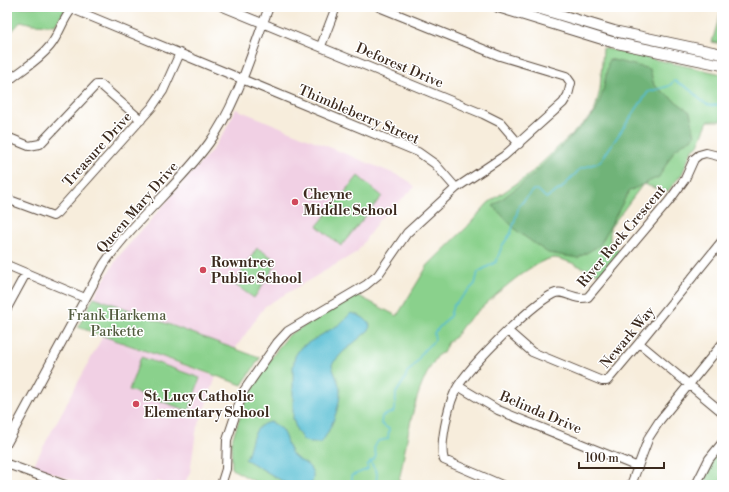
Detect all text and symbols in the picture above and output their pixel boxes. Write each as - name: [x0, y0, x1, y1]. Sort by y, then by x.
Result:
- street label: Deforest Drive: [353, 39, 446, 92]
- street label: Thimbleberry Street: [295, 81, 422, 149]
- street label: Treasure Drive: [59, 108, 136, 191]
- street label: Queen Mary Drive: [93, 158, 182, 257]
- street label: River Rock Crescent: [574, 182, 670, 291]
- place label: Cheyne Middle School: [303, 186, 398, 220]
- marker: Cheyne Middle School: [290, 197, 300, 207]
- place label: Rowntree Public School: [211, 254, 302, 288]
- marker: Rowntree Public School: [198, 265, 208, 275]
- street label: Newark Way: [597, 303, 659, 372]
- park label: Frank Harkema Parkette: [68, 307, 167, 341]
- street label: Belinda Drive: [496, 387, 584, 438]
- place label: St. Lucy Catholic Elementary School: [144, 388, 270, 422]
- marker: St. Lucy Catholic Elementary School: [131, 399, 141, 409]
- scale bar: [579, 444, 664, 470]
- text: 100 m: [585, 451, 619, 466]

